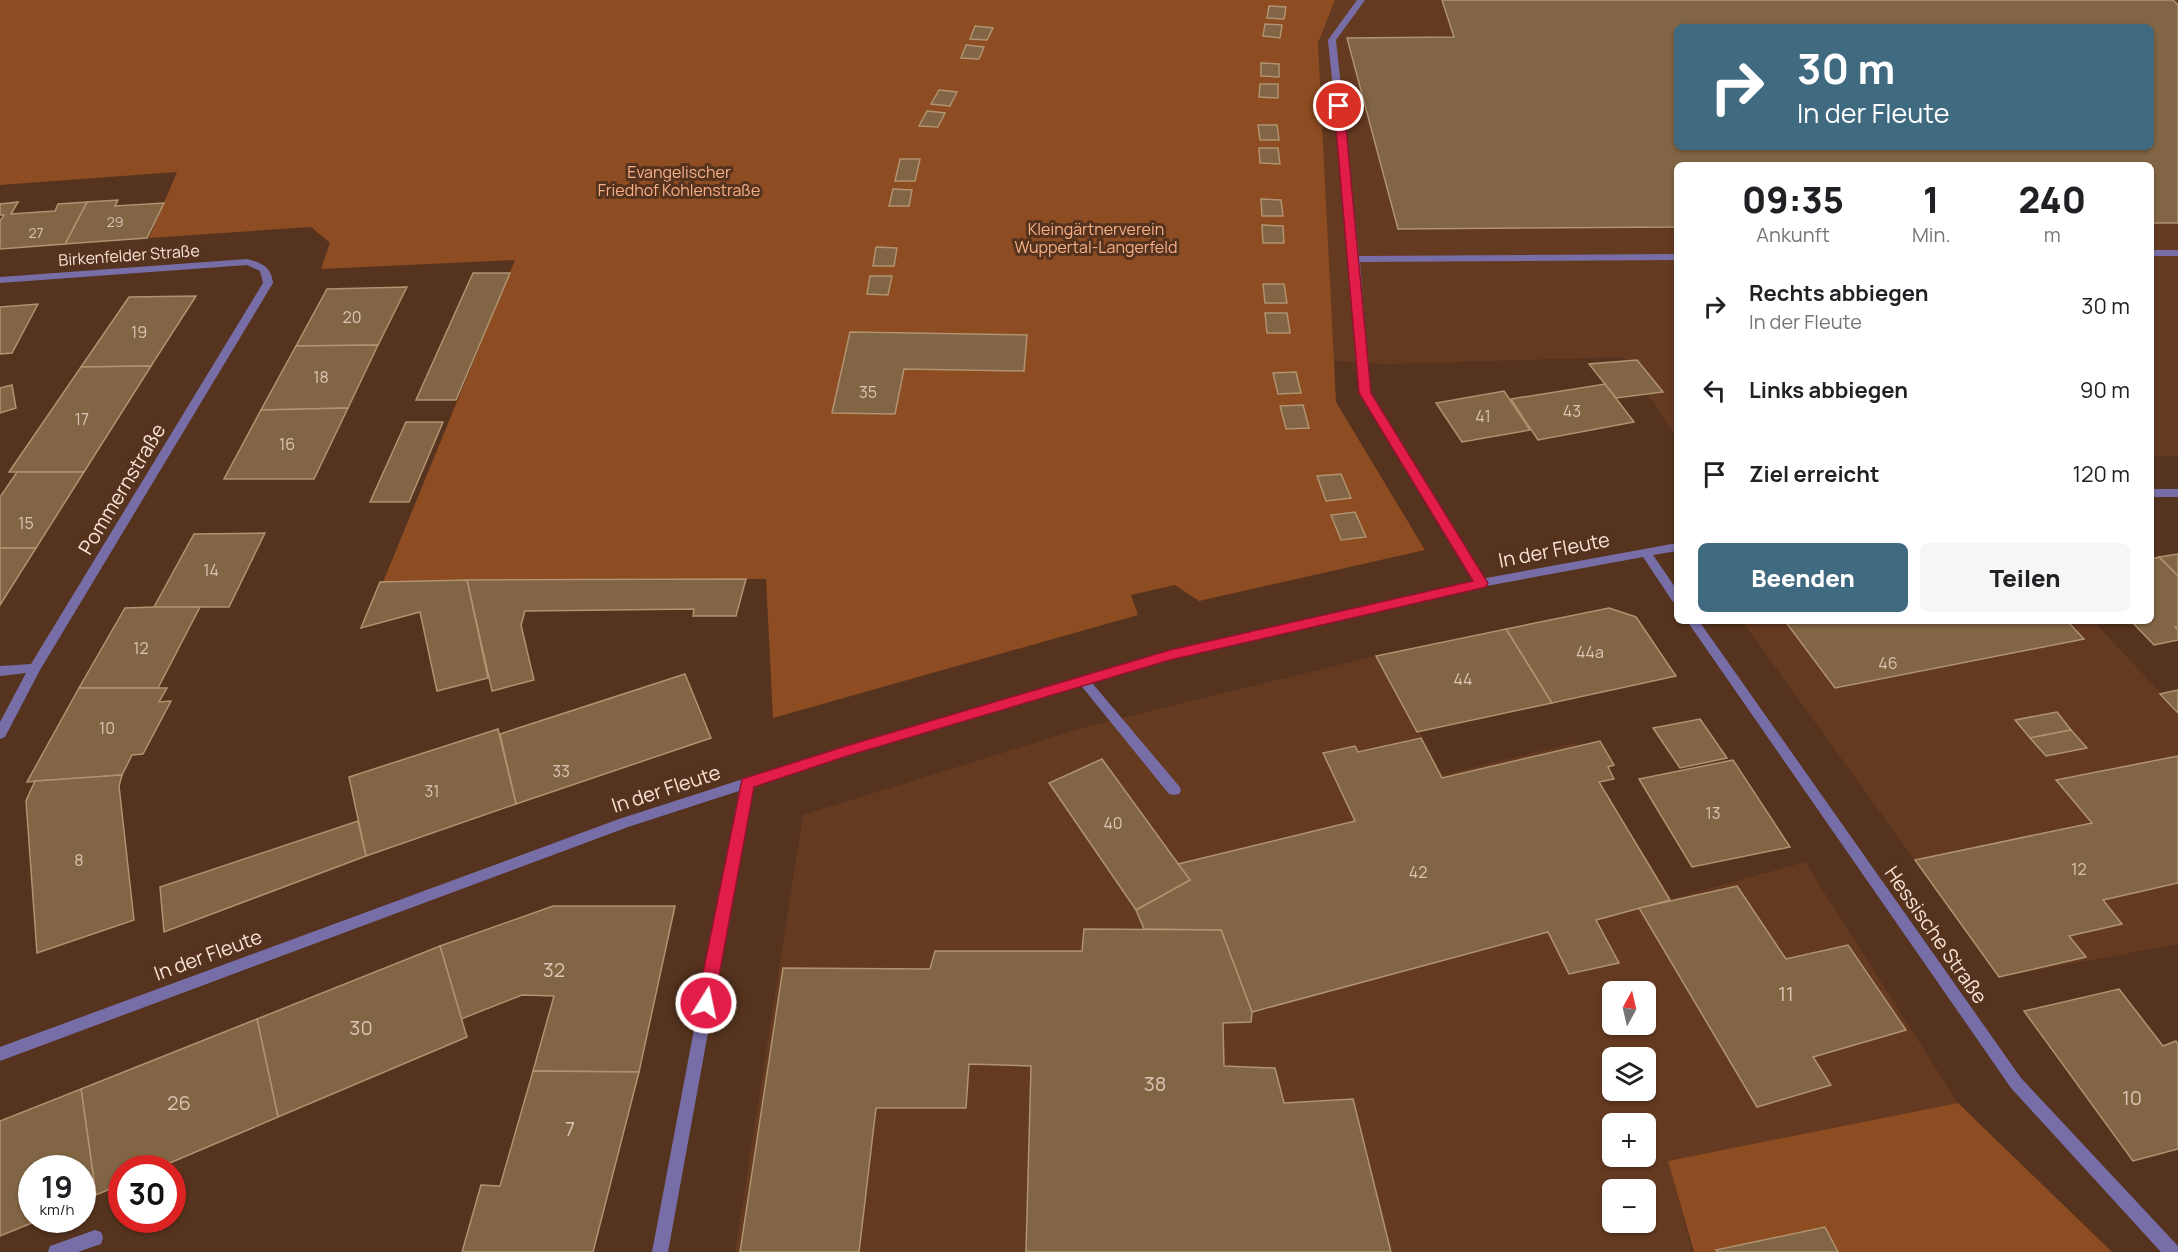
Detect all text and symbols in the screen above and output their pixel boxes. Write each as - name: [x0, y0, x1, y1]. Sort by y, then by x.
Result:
- text: 30 m: [1797, 39, 1895, 97]
- icon: right: [1698, 48, 1776, 126]
- pin: [1313, 80, 1364, 131]
- icon: arrive: [1322, 89, 1355, 122]
- text: In der Fleute: [1797, 94, 1949, 131]
- park label: Evangelischer Friedhof Kohlenstraße: [598, 161, 760, 201]
- text: 09:35: [1742, 175, 1844, 224]
- text: 1: [1923, 175, 1939, 224]
- text: 240: [2019, 175, 2086, 224]
- house number: 29: [107, 212, 123, 231]
- park label: Kleingärtnerverein Wuppertal-Langerfeld: [1015, 218, 1177, 258]
- text: Ankunft: [1756, 221, 1830, 248]
- text: Min.: [1912, 221, 1951, 248]
- text: m: [2044, 221, 2061, 248]
- house number: 27: [28, 223, 44, 242]
- street label: Birkenfelder Straße: [58, 239, 200, 271]
- text: Rechts abbiegen: [1749, 278, 1928, 308]
- icon: right: [1698, 290, 1731, 323]
- text: 30 m: [2081, 291, 2130, 321]
- house number: 20: [343, 306, 361, 328]
- text: In der Fleute: [1749, 308, 1862, 335]
- house number: 19: [131, 321, 147, 343]
- house number: 18: [313, 366, 329, 388]
- icon: left: [1698, 374, 1731, 407]
- text: Links abbiegen: [1749, 375, 1908, 405]
- text: 90 m: [2080, 375, 2130, 405]
- house number: 35: [859, 381, 877, 403]
- house number: 43: [1563, 400, 1581, 422]
- house number: 41: [1475, 405, 1491, 427]
- house number: 17: [75, 408, 89, 430]
- street label: Pommernstraße: [72, 418, 171, 559]
- house number: 16: [279, 433, 295, 455]
- icon: arrive: [1698, 458, 1731, 491]
- text: Ziel erreicht: [1749, 459, 1880, 489]
- text: 120 m: [2072, 459, 2130, 489]
- house number: 15: [18, 512, 34, 534]
- street label: In der Fleute: [1496, 525, 1612, 574]
- button: Beenden: [1698, 543, 1908, 612]
- button: Teilen: [1920, 543, 2130, 612]
- house number: 14: [203, 559, 219, 581]
- house number: 12: [133, 637, 149, 659]
- house number: 44a: [1576, 641, 1604, 663]
- house number: 46: [1878, 652, 1898, 674]
- house number: 44: [1453, 668, 1473, 690]
- house number: 10: [99, 717, 115, 739]
- street label: In der Fleute: [608, 758, 724, 819]
- house number: 33: [552, 760, 570, 782]
- house number: 31: [424, 780, 440, 802]
- house number: 13: [1705, 802, 1721, 824]
- house number: 40: [1103, 812, 1123, 834]
- house number: 8: [74, 849, 84, 871]
- house number: 12: [2071, 858, 2087, 880]
- house number: 42: [1409, 861, 1427, 883]
- street label: Hessische Straße: [1879, 861, 1994, 1009]
- street label: In der Fleute: [150, 923, 266, 987]
- house number: 32: [543, 956, 565, 983]
- position arrow: [674, 971, 738, 1035]
- house number: 11: [1778, 980, 1794, 1007]
- north arrow: [1602, 981, 1656, 1035]
- map controls: [1602, 981, 1656, 1233]
- house number: 30: [349, 1014, 373, 1041]
- button: layers: [1602, 1047, 1656, 1101]
- house number: 38: [1144, 1070, 1166, 1097]
- house number: 10: [2122, 1084, 2142, 1111]
- house number: 26: [167, 1089, 191, 1116]
- button: +: [1602, 1113, 1656, 1167]
- house number: 7: [565, 1115, 575, 1142]
- speed limit sign: 30: [108, 1155, 186, 1233]
- text: 19: [41, 1166, 73, 1207]
- button: −: [1602, 1179, 1656, 1233]
- text: km/h: [40, 1199, 74, 1220]

